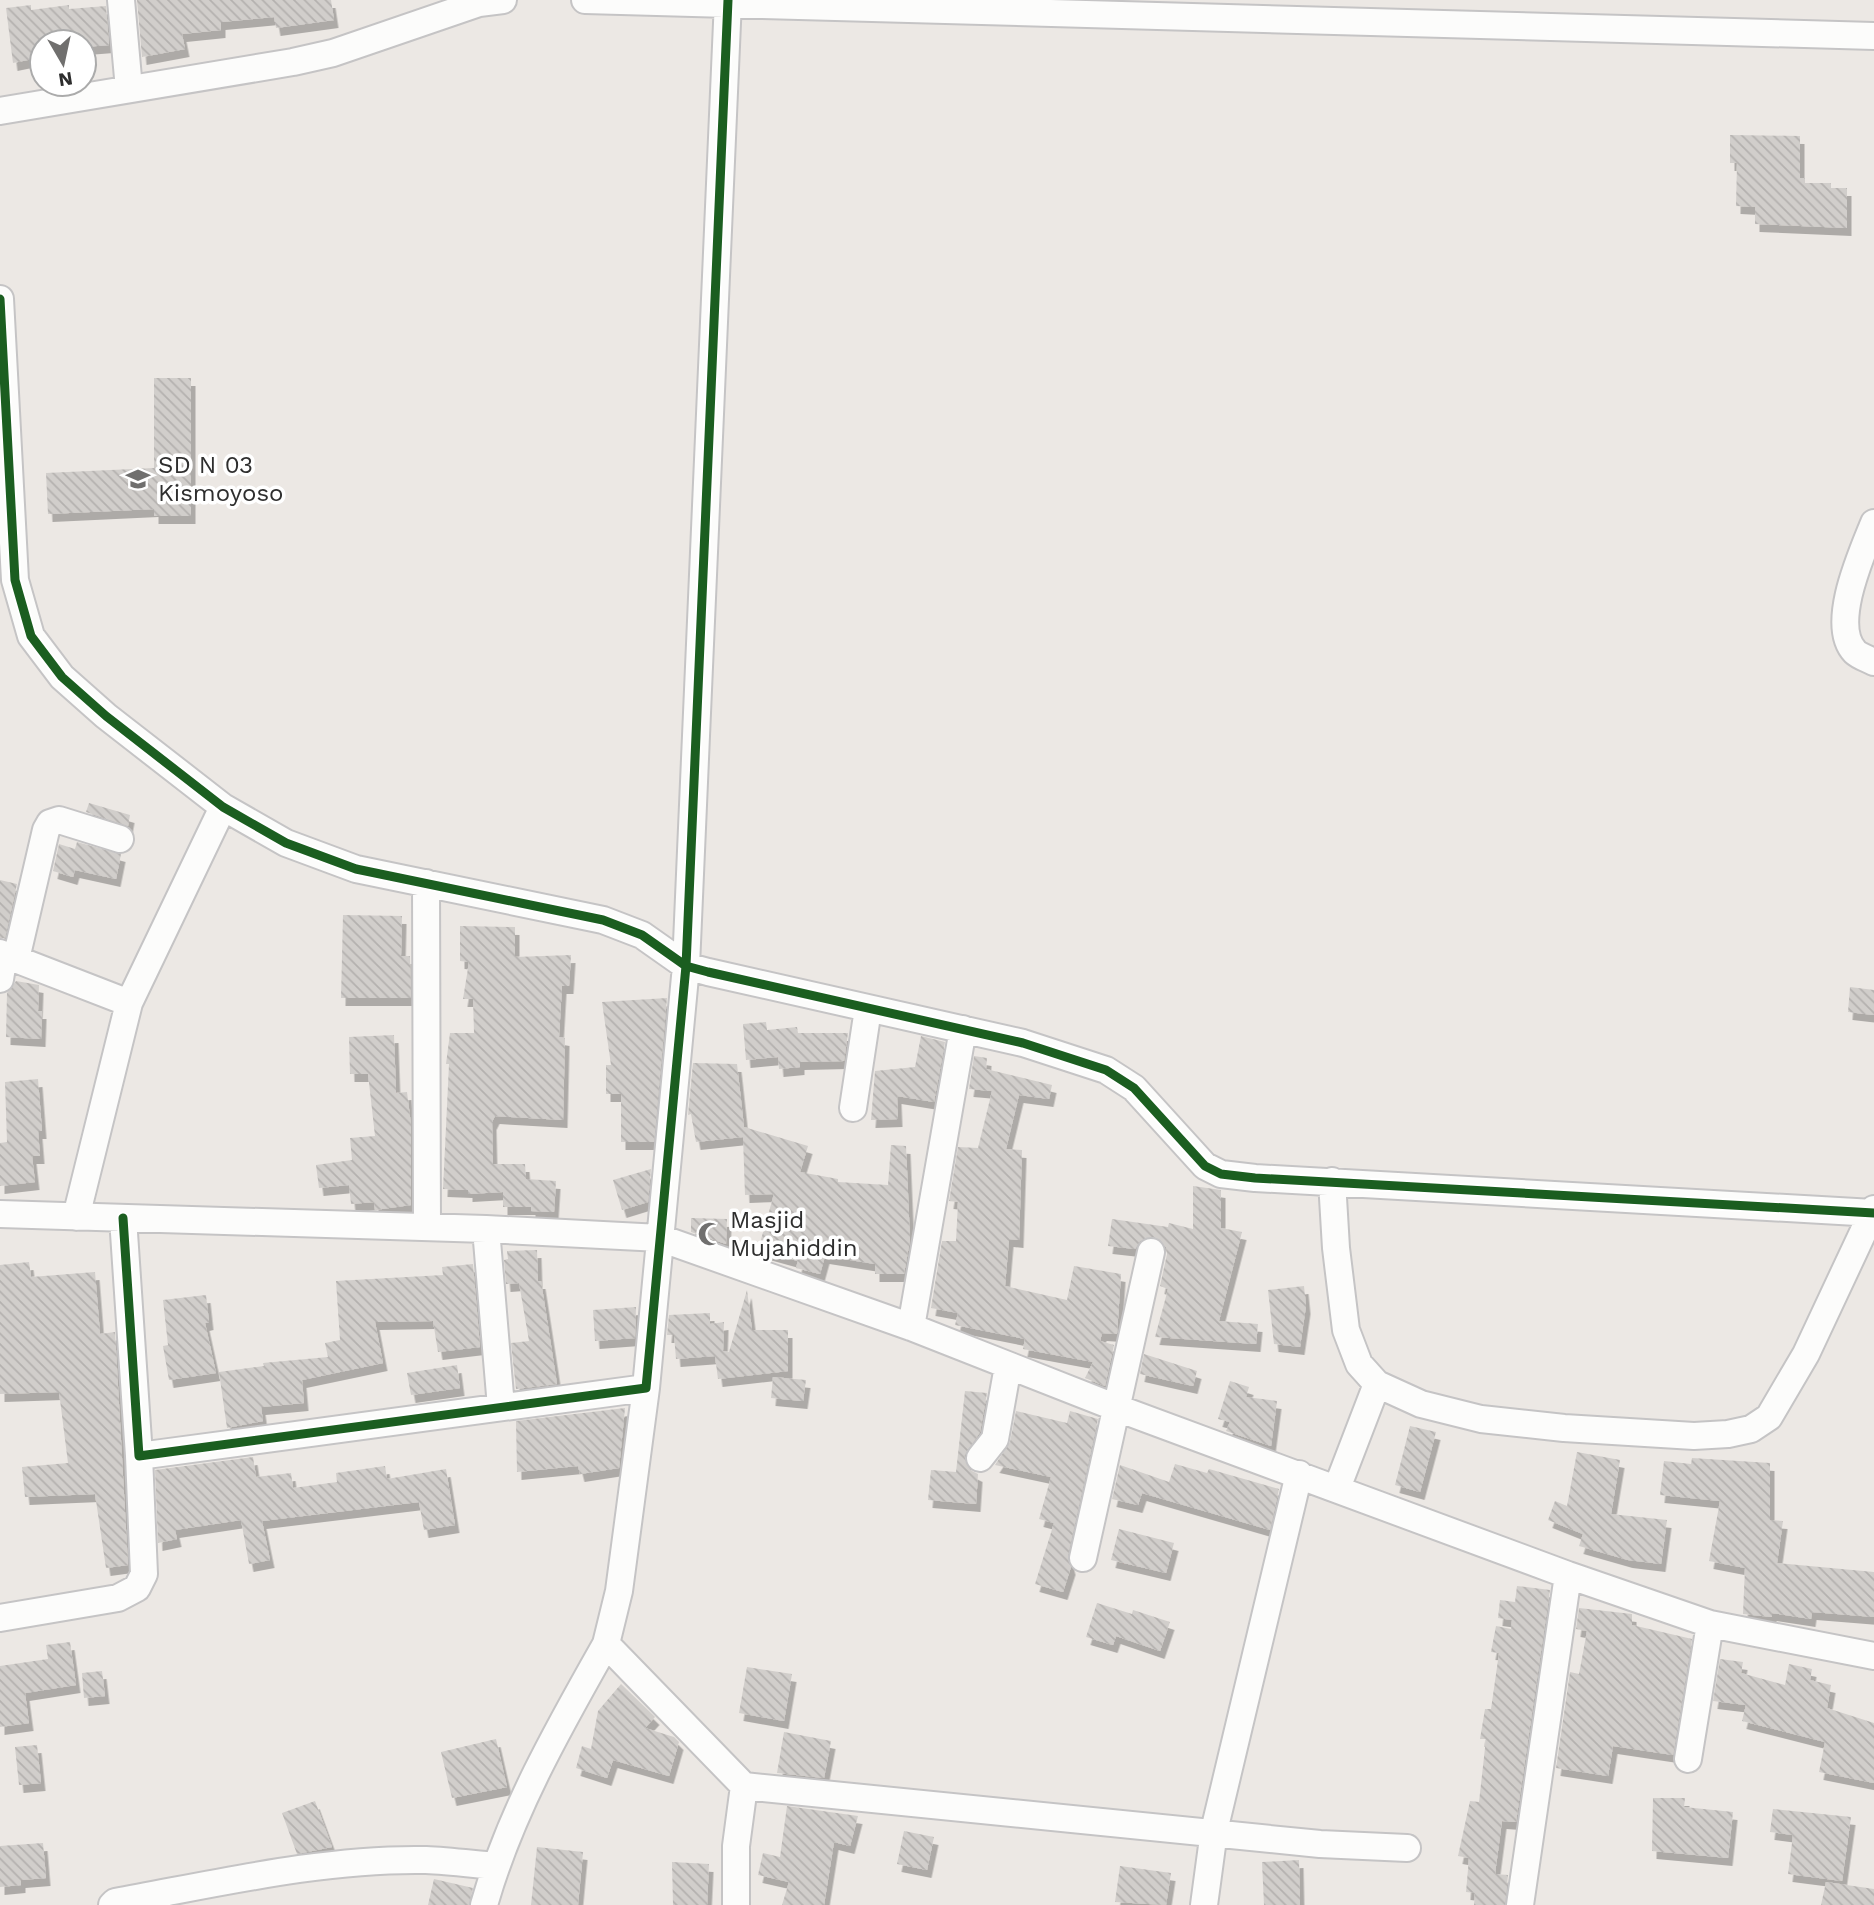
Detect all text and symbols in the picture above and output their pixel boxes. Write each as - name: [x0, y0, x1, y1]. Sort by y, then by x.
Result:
- north arrow: [28, 28, 98, 98]
- text: N: [57, 67, 74, 92]
- place label: SD N 03 Kismoyoso: [158, 451, 284, 507]
- school or university icon: SD N 03 Kismoyoso: [124, 465, 152, 493]
- place label: Masjid Mujahiddin: [730, 1206, 858, 1262]
- mosque icon: Masjid Mujahiddin: [696, 1220, 724, 1248]

